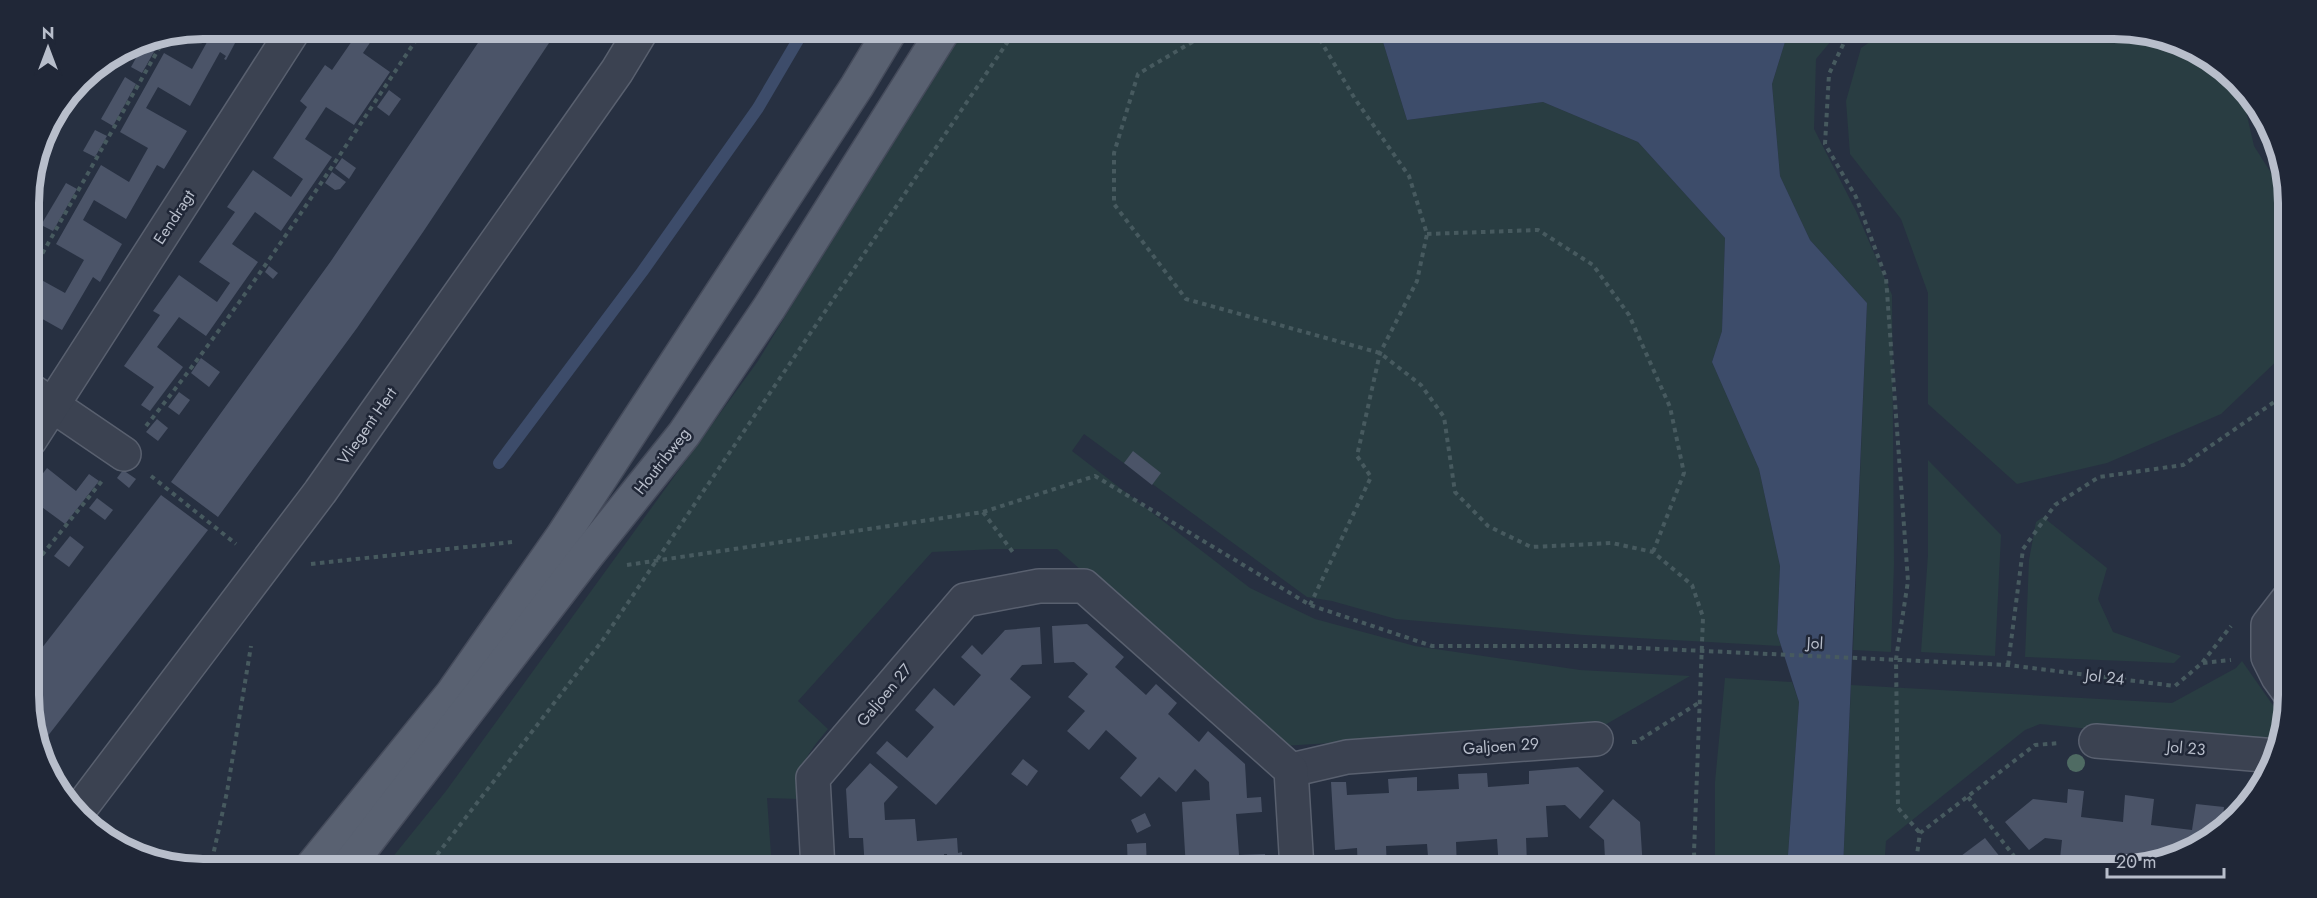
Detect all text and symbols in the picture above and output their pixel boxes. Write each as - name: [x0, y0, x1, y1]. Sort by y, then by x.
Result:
- north arrow: [18, 18, 78, 78]
- text: N: [42, 22, 54, 45]
- street label: Eendragt: [148, 185, 200, 249]
- street label: Vliegent Hert: [332, 382, 402, 469]
- street label: Houtribweg: [629, 423, 695, 499]
- street label: Jol: [1804, 631, 1824, 655]
- street label: Galjoen 27: [851, 658, 917, 731]
- street label: Jol 24: [2082, 663, 2126, 691]
- street label: Galjoen 29: [1462, 732, 1540, 760]
- street label: Jol 23: [2164, 735, 2207, 761]
- scale bar: [2107, 841, 2224, 879]
- text: 20 m: [2116, 849, 2156, 875]

